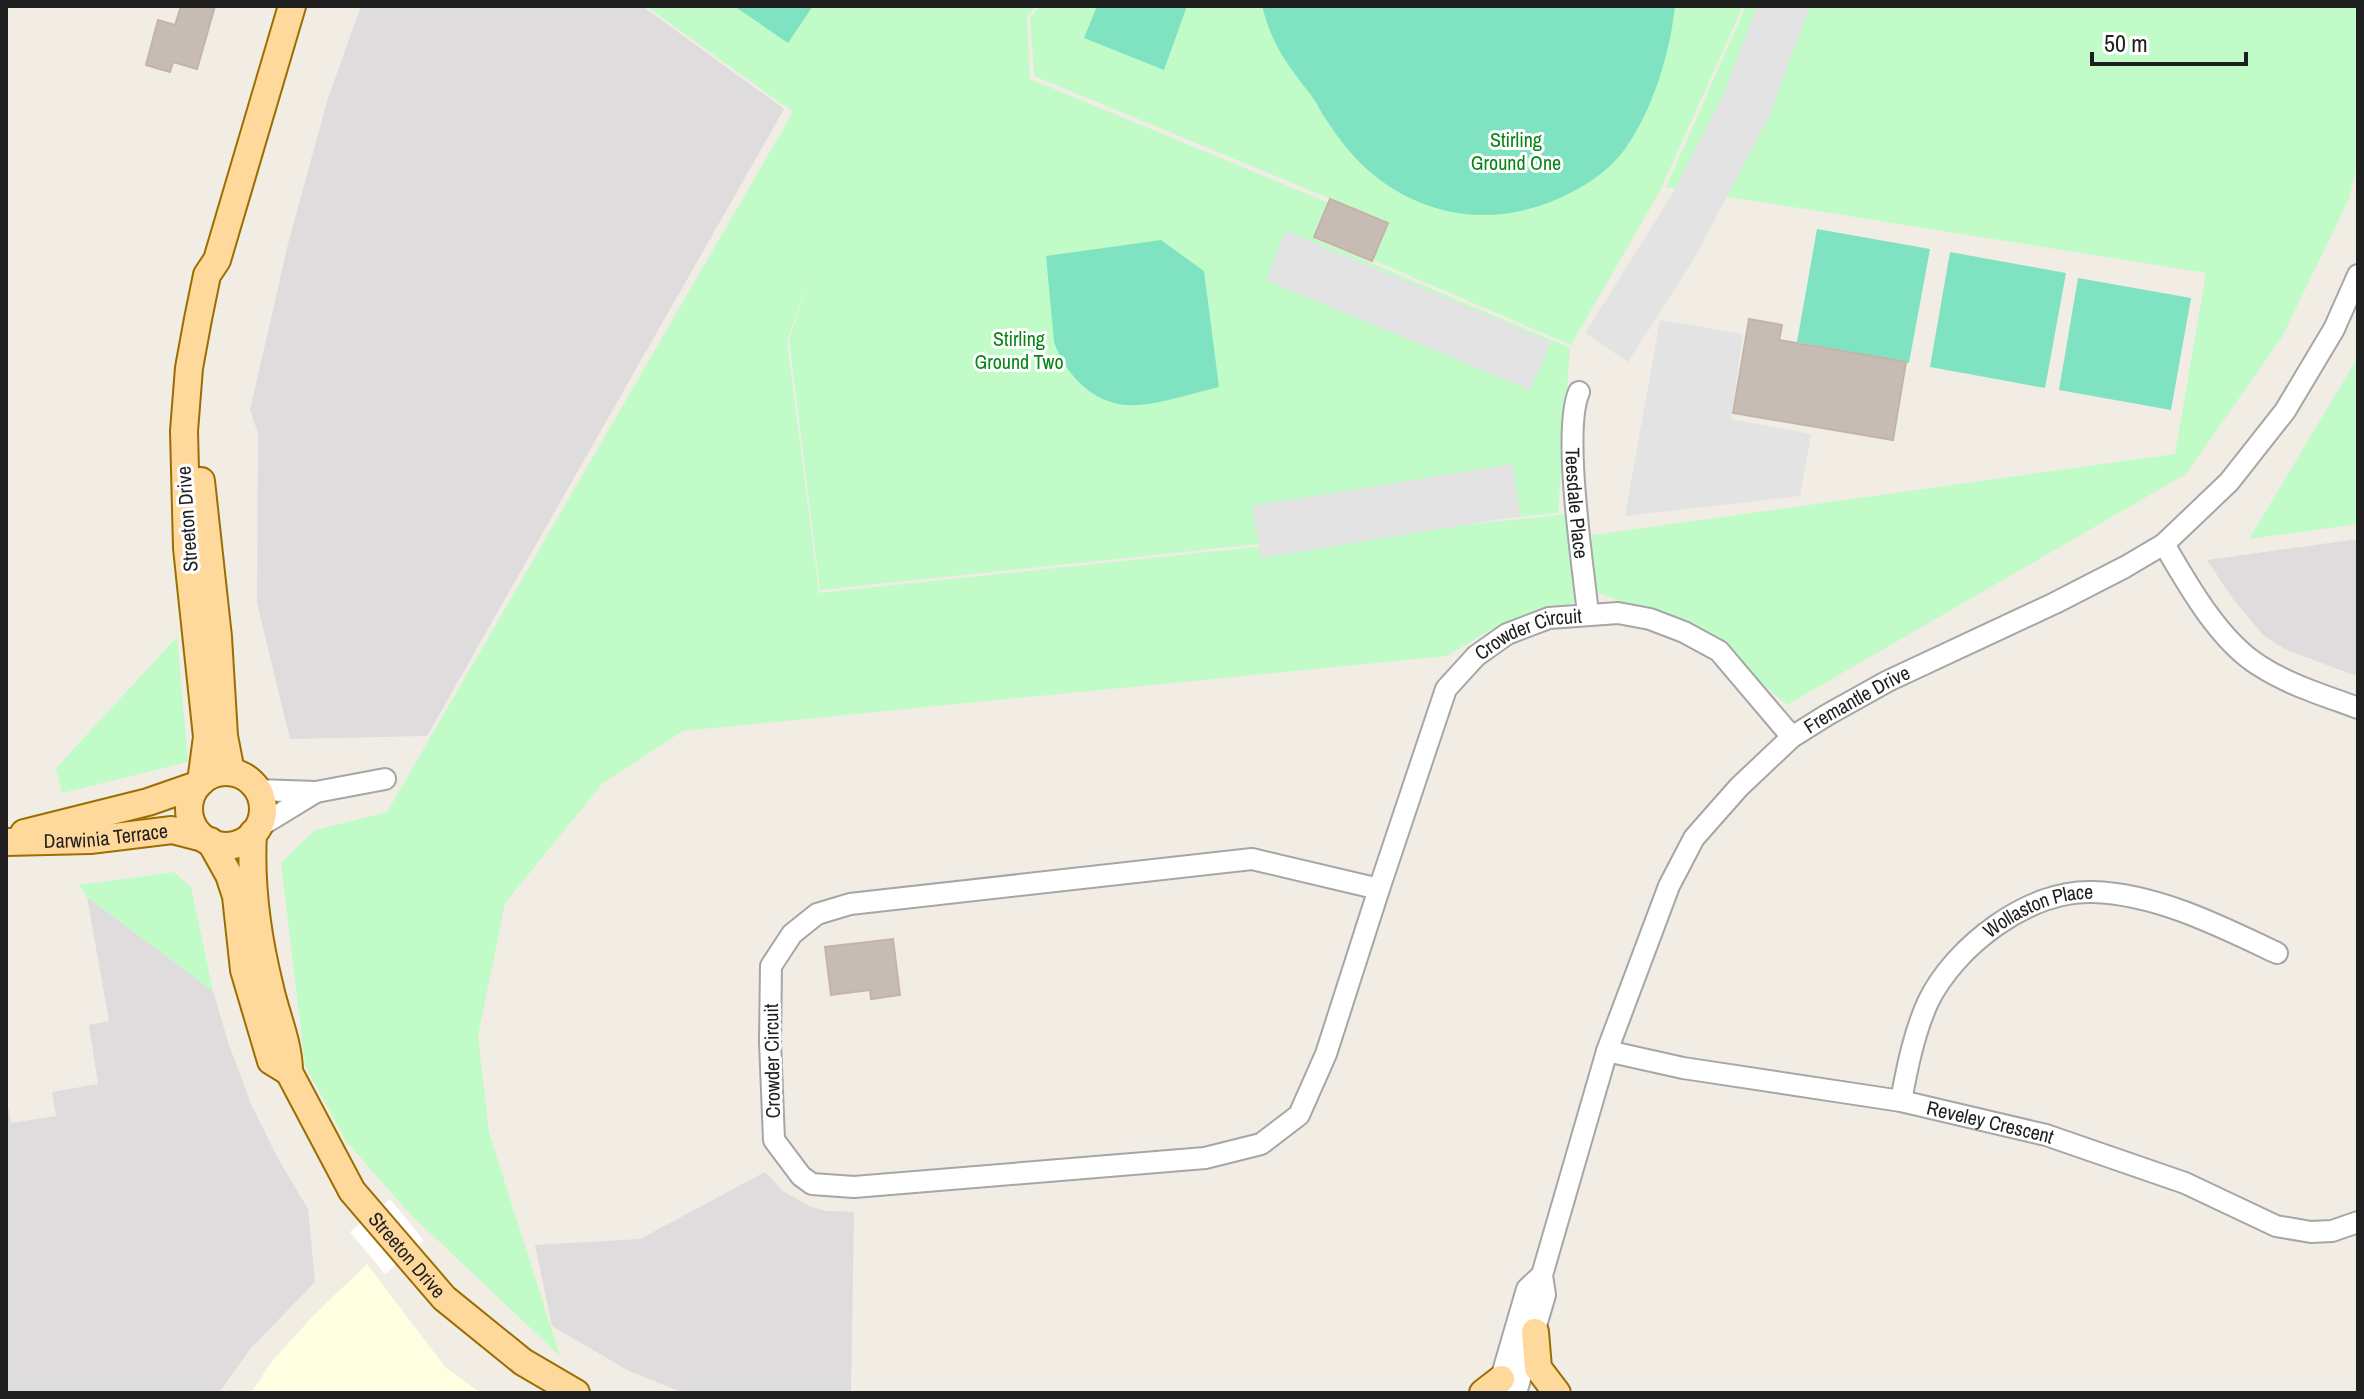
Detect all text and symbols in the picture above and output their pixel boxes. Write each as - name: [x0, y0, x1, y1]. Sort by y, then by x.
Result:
- scale bar: [2092, 16, 2246, 66]
- text: 50 m: [2104, 27, 2148, 59]
- park label: Stirling Ground One: [1471, 126, 1561, 176]
- park label: Stirling Ground Two: [974, 325, 1064, 375]
- street label: Teesdale Place: [1559, 447, 1595, 560]
- street label: Streeton Drive: [169, 465, 204, 573]
- street label: Crowder Circuit: [1469, 602, 1583, 666]
- street label: Fremantle Drive: [1798, 659, 1914, 739]
- street label: Darwinia Terrace: [43, 817, 169, 854]
- street label: Wollaston Place: [1977, 878, 2093, 944]
- street label: Crowder Circuit: [757, 1003, 786, 1119]
- street label: Reveley Crescent: [1924, 1094, 2058, 1150]
- street label: Streeton Drive: [363, 1206, 452, 1304]

